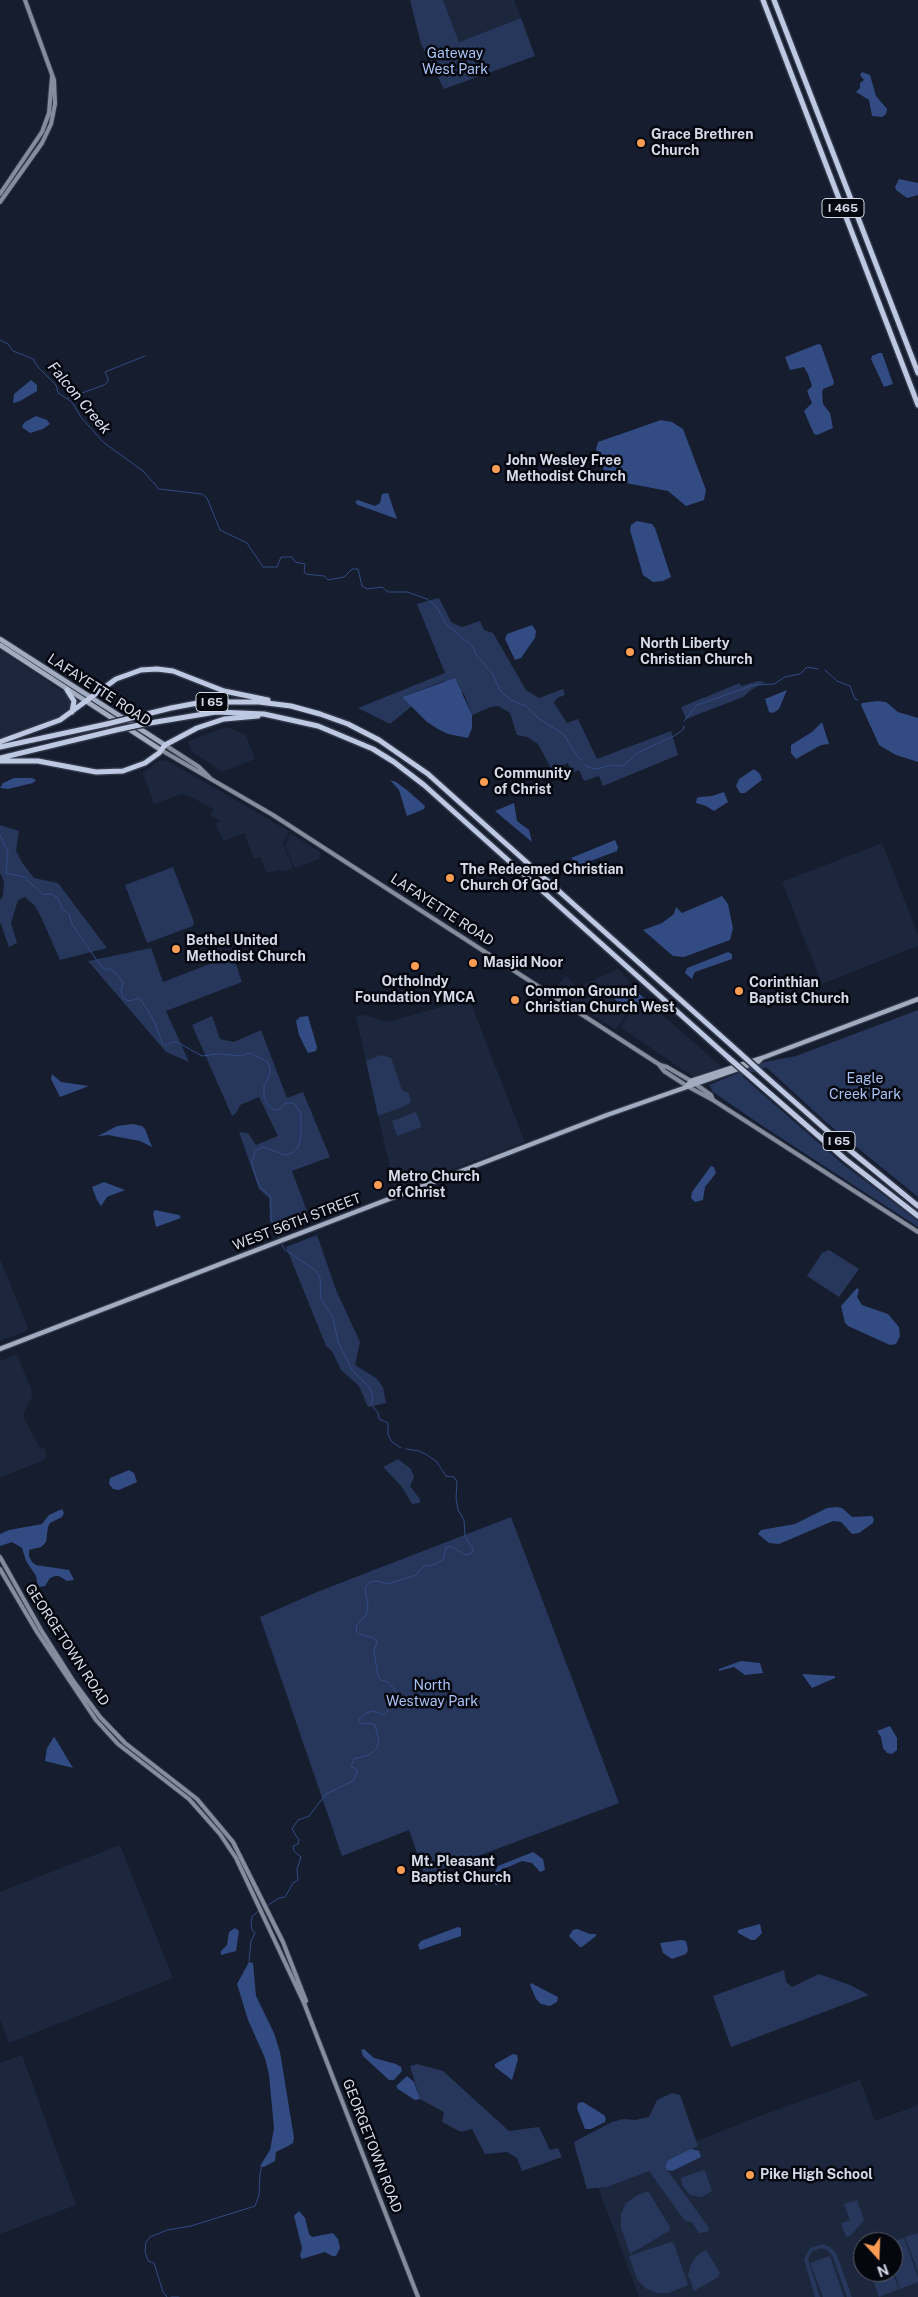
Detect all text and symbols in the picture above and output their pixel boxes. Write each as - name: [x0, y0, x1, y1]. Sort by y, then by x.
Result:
- park label: Gateway West Park: [422, 46, 488, 78]
- place label: Grace Brethren Church: [651, 127, 753, 160]
- marker: Grace Brethren Church: [635, 137, 647, 149]
- road number: I 465: [822, 198, 864, 218]
- water label: Falcon Creek: [44, 358, 114, 438]
- place label: John Wesley Free Methodist Church: [506, 453, 626, 486]
- marker: John Wesley Free Methodist Church: [490, 463, 502, 475]
- place label: North Liberty Christian Church: [640, 636, 753, 669]
- marker: North Liberty Christian Church: [624, 646, 636, 658]
- street label: LAFAYETTE ROAD: [44, 650, 154, 730]
- road number: I 65: [196, 692, 228, 712]
- place label: Community of Christ: [494, 766, 571, 799]
- marker: Community of Christ: [478, 776, 490, 788]
- place label: The Redeemed Christian Church Of God: [460, 862, 624, 894]
- street label: LAFAYETTE ROAD: [387, 870, 497, 950]
- marker: The Redeemed Christian Church Of God: [444, 872, 456, 884]
- place label: Bethel United Methodist Church: [186, 933, 306, 966]
- marker: Bethel United Methodist Church: [170, 943, 182, 955]
- place label: Masjid Noor: [483, 955, 563, 971]
- marker: Masjid Noor: [467, 957, 479, 969]
- marker: OrthoIndy Foundation YMCA: [409, 960, 421, 972]
- place label: OrthoIndy Foundation YMCA: [355, 974, 475, 1006]
- place label: Corinthian Baptist Church: [749, 975, 849, 1008]
- place label: Common Ground Christian Church West: [525, 984, 675, 1016]
- marker: Corinthian Baptist Church: [733, 985, 745, 997]
- marker: Common Ground Christian Church West: [509, 994, 521, 1006]
- park label: Eagle Creek Park: [829, 1071, 901, 1104]
- road number: I 65: [823, 1132, 855, 1150]
- place label: Metro Church of Christ: [388, 1169, 480, 1202]
- marker: Metro Church of Christ: [372, 1179, 384, 1191]
- street label: WEST 56TH STREET: [231, 1190, 363, 1254]
- street label: GEORGETOWN ROAD: [21, 1581, 113, 1709]
- park label: North Westway Park: [386, 1678, 478, 1710]
- place label: Mt. Pleasant Baptist Church: [411, 1854, 511, 1886]
- marker: Mt. Pleasant Baptist Church: [395, 1864, 407, 1876]
- street label: GEORGETOWN ROAD: [339, 2077, 405, 2215]
- place label: Pike High School: [760, 2167, 873, 2183]
- marker: Pike High School: [744, 2169, 756, 2181]
- north arrow: [853, 2232, 903, 2282]
- text: N: [875, 2261, 891, 2280]

